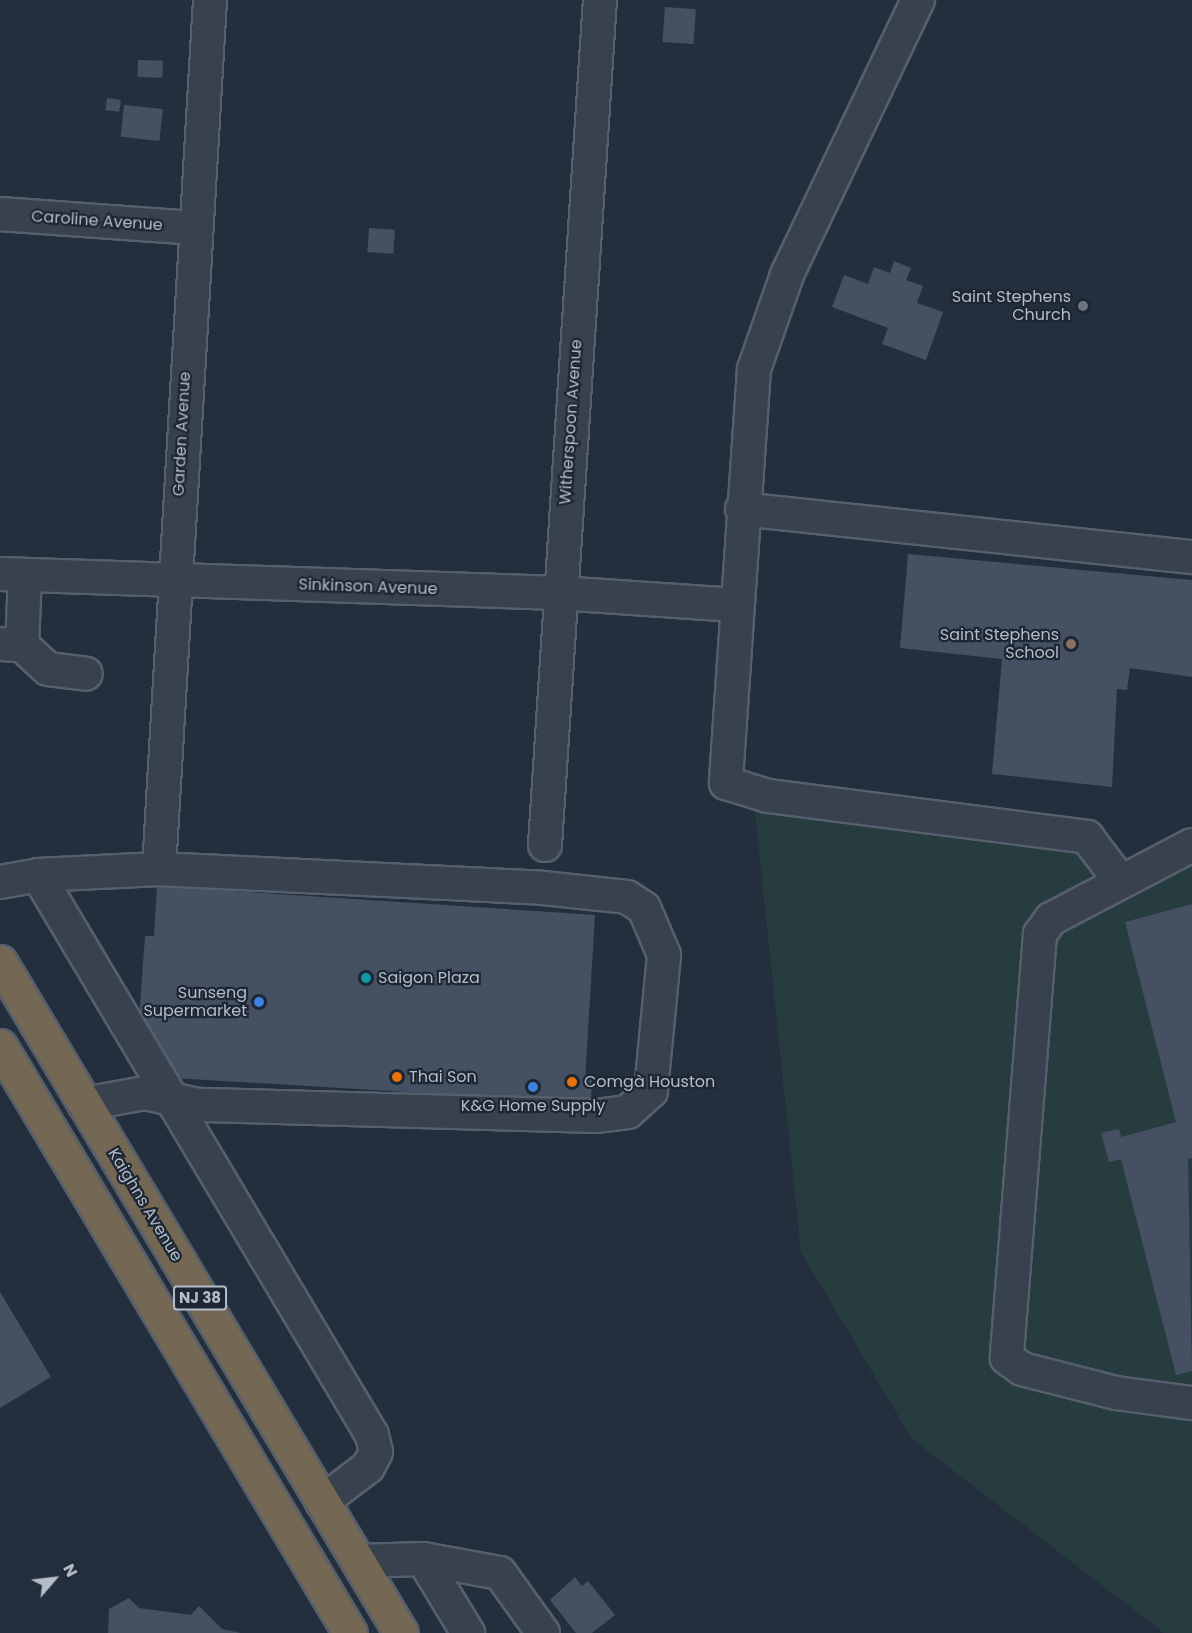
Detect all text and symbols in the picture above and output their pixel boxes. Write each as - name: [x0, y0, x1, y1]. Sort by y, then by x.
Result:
- street label: Caroline Avenue: [31, 207, 163, 235]
- place label: Saint Stephens Church: [952, 287, 1071, 325]
- marker: Saint Stephens Church: [1076, 299, 1090, 313]
- street label: Witherspoon Avenue: [556, 339, 586, 505]
- street label: Garden Avenue: [169, 371, 195, 497]
- street label: Sinkinson Avenue: [298, 575, 438, 599]
- place label: Saint Stephens School: [940, 625, 1059, 663]
- marker: Saint Stephens School: [1064, 637, 1078, 651]
- place label: Saigon Plaza: [378, 968, 480, 988]
- marker: Saigon Plaza: [359, 971, 373, 985]
- place label: Sunseng Supermarket: [143, 983, 247, 1021]
- marker: Sunseng Supermarket: [252, 995, 266, 1009]
- place label: Thai Son: [409, 1067, 477, 1087]
- marker: Thai Son: [390, 1070, 404, 1084]
- place label: Comgà Houston: [584, 1072, 715, 1092]
- marker: Comgà Houston: [565, 1075, 579, 1089]
- marker: K&G Home Supply: [526, 1080, 540, 1094]
- place label: K&G Home Supply: [461, 1096, 605, 1116]
- street label: Kaighns Avenue: [104, 1145, 186, 1265]
- road number: NJ 38: [173, 1286, 227, 1310]
- north arrow: [24, 1549, 84, 1609]
- text: N: [57, 1560, 83, 1581]

